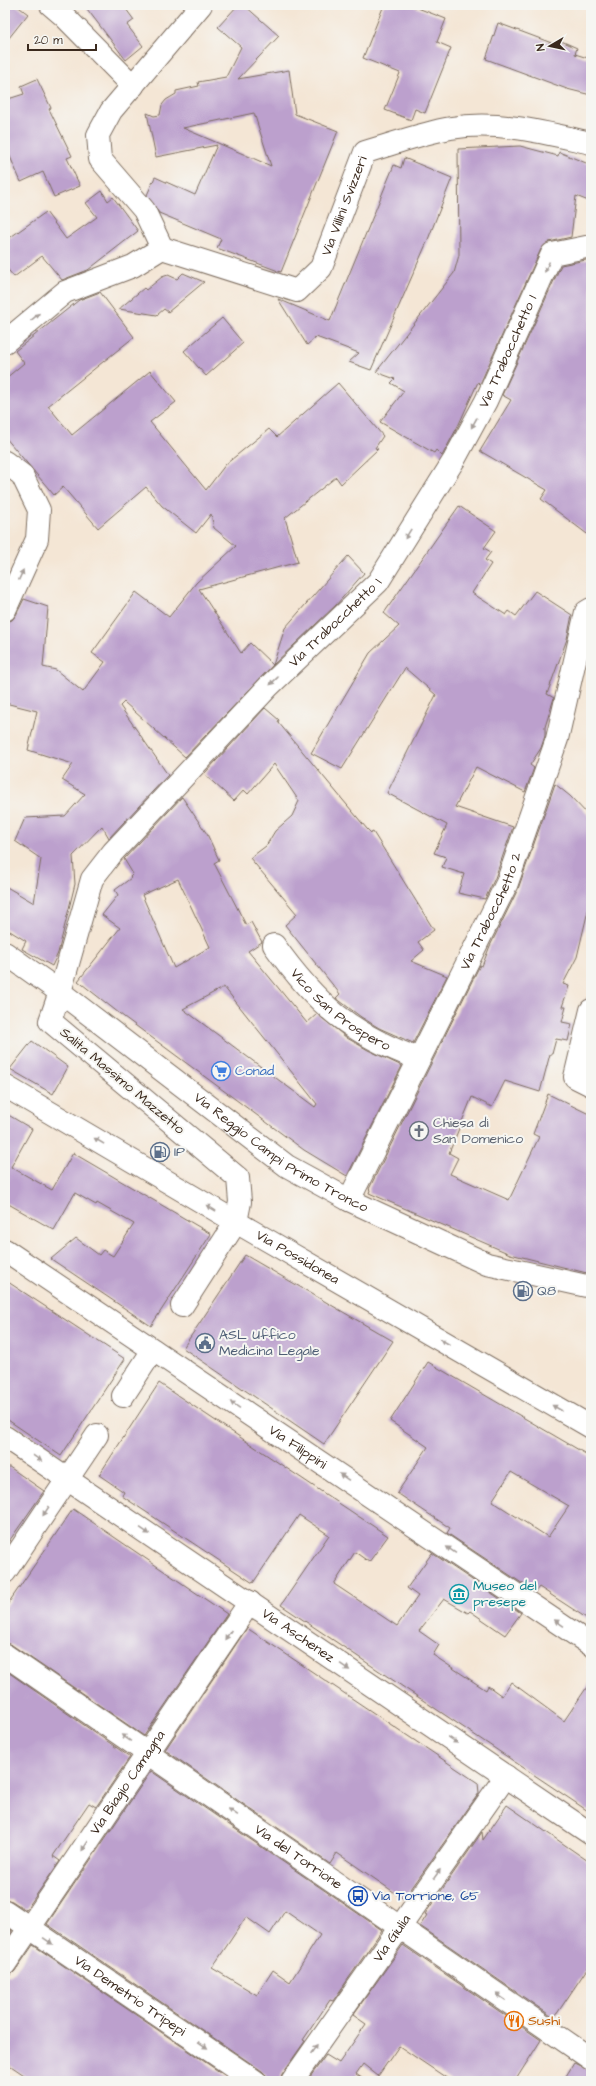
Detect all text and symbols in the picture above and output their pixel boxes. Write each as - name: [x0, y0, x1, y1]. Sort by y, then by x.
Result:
- scale bar: [28, 26, 96, 52]
- north arrow: [530, 26, 570, 66]
- text: 20 m: [34, 32, 63, 49]
- text: N: [533, 43, 549, 52]
- street label: Via Villini Svizzeri: [316, 153, 373, 259]
- one-way arrow: [544, 261, 550, 272]
- street label: Via Trabocchetto 1: [474, 292, 542, 412]
- one-way arrow: [30, 313, 40, 322]
- one-way arrow: [471, 417, 478, 429]
- one-way arrow: [404, 528, 411, 540]
- one-way arrow: [18, 569, 24, 580]
- street label: Via Trabocchetto 1: [284, 575, 388, 672]
- one-way arrow: [269, 676, 279, 686]
- street label: Via Trabocchetto 2: [455, 850, 527, 974]
- street label: Vico San Prospero: [285, 964, 394, 1056]
- street label: Salita Massimo Mazzetto: [55, 1023, 189, 1139]
- supermarket icon: Conad: [210, 1060, 232, 1082]
- place label: Conad: [235, 1061, 274, 1081]
- street label: Via Reggio Campi Primo Tronco: [189, 1088, 371, 1217]
- place label: Chiesa di San Domenico: [433, 1113, 523, 1149]
- church icon: Chiesa di San Domenico: [408, 1120, 430, 1142]
- one-way arrow: [93, 1138, 105, 1145]
- fuel station icon: IP: [149, 1141, 171, 1163]
- place label: IP: [174, 1142, 185, 1162]
- one-way arrow: [205, 1204, 217, 1211]
- street label: Via Possidonea: [252, 1225, 343, 1289]
- fuel station icon: Q8: [512, 1280, 534, 1302]
- place label: Q8: [537, 1281, 556, 1301]
- place label: ASL Uffico Medicina Legale: [219, 1325, 320, 1361]
- public building icon: ASL Uffico Medicina Legale: [194, 1332, 216, 1354]
- one-way arrow: [439, 1338, 451, 1345]
- one-way arrow: [230, 1401, 241, 1409]
- one-way arrow: [551, 1404, 563, 1411]
- street label: Via Filippini: [264, 1420, 331, 1474]
- one-way arrow: [32, 1454, 42, 1462]
- one-way arrow: [338, 1473, 349, 1481]
- one-way arrow: [42, 1506, 50, 1517]
- one-way arrow: [140, 1527, 150, 1535]
- one-way arrow: [446, 1546, 456, 1554]
- place label: Museo del presepe: [473, 1576, 537, 1612]
- museum icon: Museo del presepe: [448, 1583, 470, 1605]
- street label: Via Aschenez: [257, 1604, 339, 1668]
- one-way arrow: [554, 1619, 564, 1627]
- one-way arrow: [224, 1629, 232, 1640]
- one-way arrow: [340, 1663, 351, 1671]
- street label: Via Biagio Camagna: [85, 1726, 170, 1839]
- one-way arrow: [121, 1734, 131, 1742]
- one-way arrow: [448, 1736, 458, 1744]
- one-way arrow: [228, 1808, 238, 1816]
- street label: Via del Torrione: [250, 1820, 346, 1895]
- one-way arrow: [81, 1841, 88, 1852]
- one-way arrow: [433, 1868, 441, 1879]
- bus stop icon: Via Torrione, 65: [347, 1885, 369, 1907]
- place label: Via Torrione, 65: [372, 1886, 479, 1906]
- street label: Via Giulia: [368, 1911, 416, 1966]
- one-way arrow: [43, 1938, 54, 1945]
- street label: Via Demetrio Tripepi: [70, 1951, 190, 2041]
- one-way arrow: [496, 1993, 506, 2001]
- restaurant icon: Sushi: [503, 2010, 525, 2032]
- place label: Sushi: [528, 2011, 560, 2031]
- one-way arrow: [197, 2042, 208, 2049]
- one-way arrow: [310, 2044, 318, 2054]

